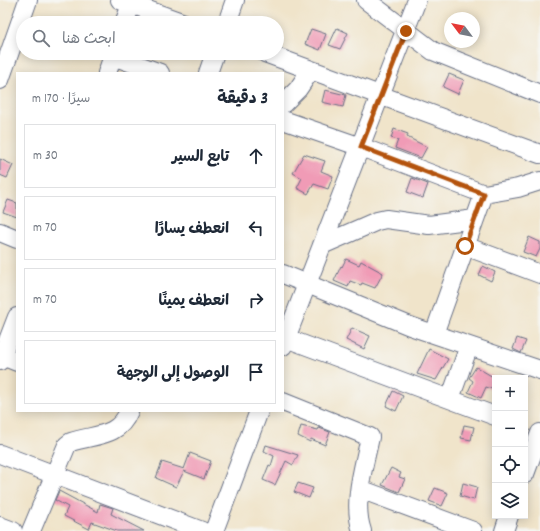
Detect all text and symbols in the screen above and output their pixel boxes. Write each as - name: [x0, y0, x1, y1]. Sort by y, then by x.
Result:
- north arrow: [444, 12, 480, 48]
- search box: [16, 16, 284, 60]
- route end: [397, 22, 415, 40]
- icon: search: [30, 27, 52, 49]
- text: ابحث هنا: [62, 29, 116, 51]
- text: 3 دقيقة: [217, 88, 268, 112]
- text: سيرًا · 170 m: [32, 90, 90, 109]
- icon: ahead: [245, 145, 267, 167]
- text: 30 m: [33, 147, 58, 166]
- text: تابع السير: [172, 147, 229, 169]
- icon: left: [245, 217, 267, 239]
- text: 70 m: [33, 219, 57, 238]
- text: انعطف يسارًا: [155, 219, 229, 241]
- route start: [456, 237, 474, 255]
- icon: right: [245, 289, 267, 311]
- text: 70 m: [33, 291, 57, 310]
- text: انعطف يمينًا: [159, 291, 229, 313]
- icon: arrive: [245, 361, 267, 383]
- text: الوصول إلى الوجهة: [117, 363, 229, 385]
- map controls: [492, 375, 528, 519]
- button: +: [492, 375, 528, 411]
- button: −: [492, 411, 528, 447]
- button: locate: [492, 447, 528, 483]
- button: layers: [492, 483, 528, 519]

